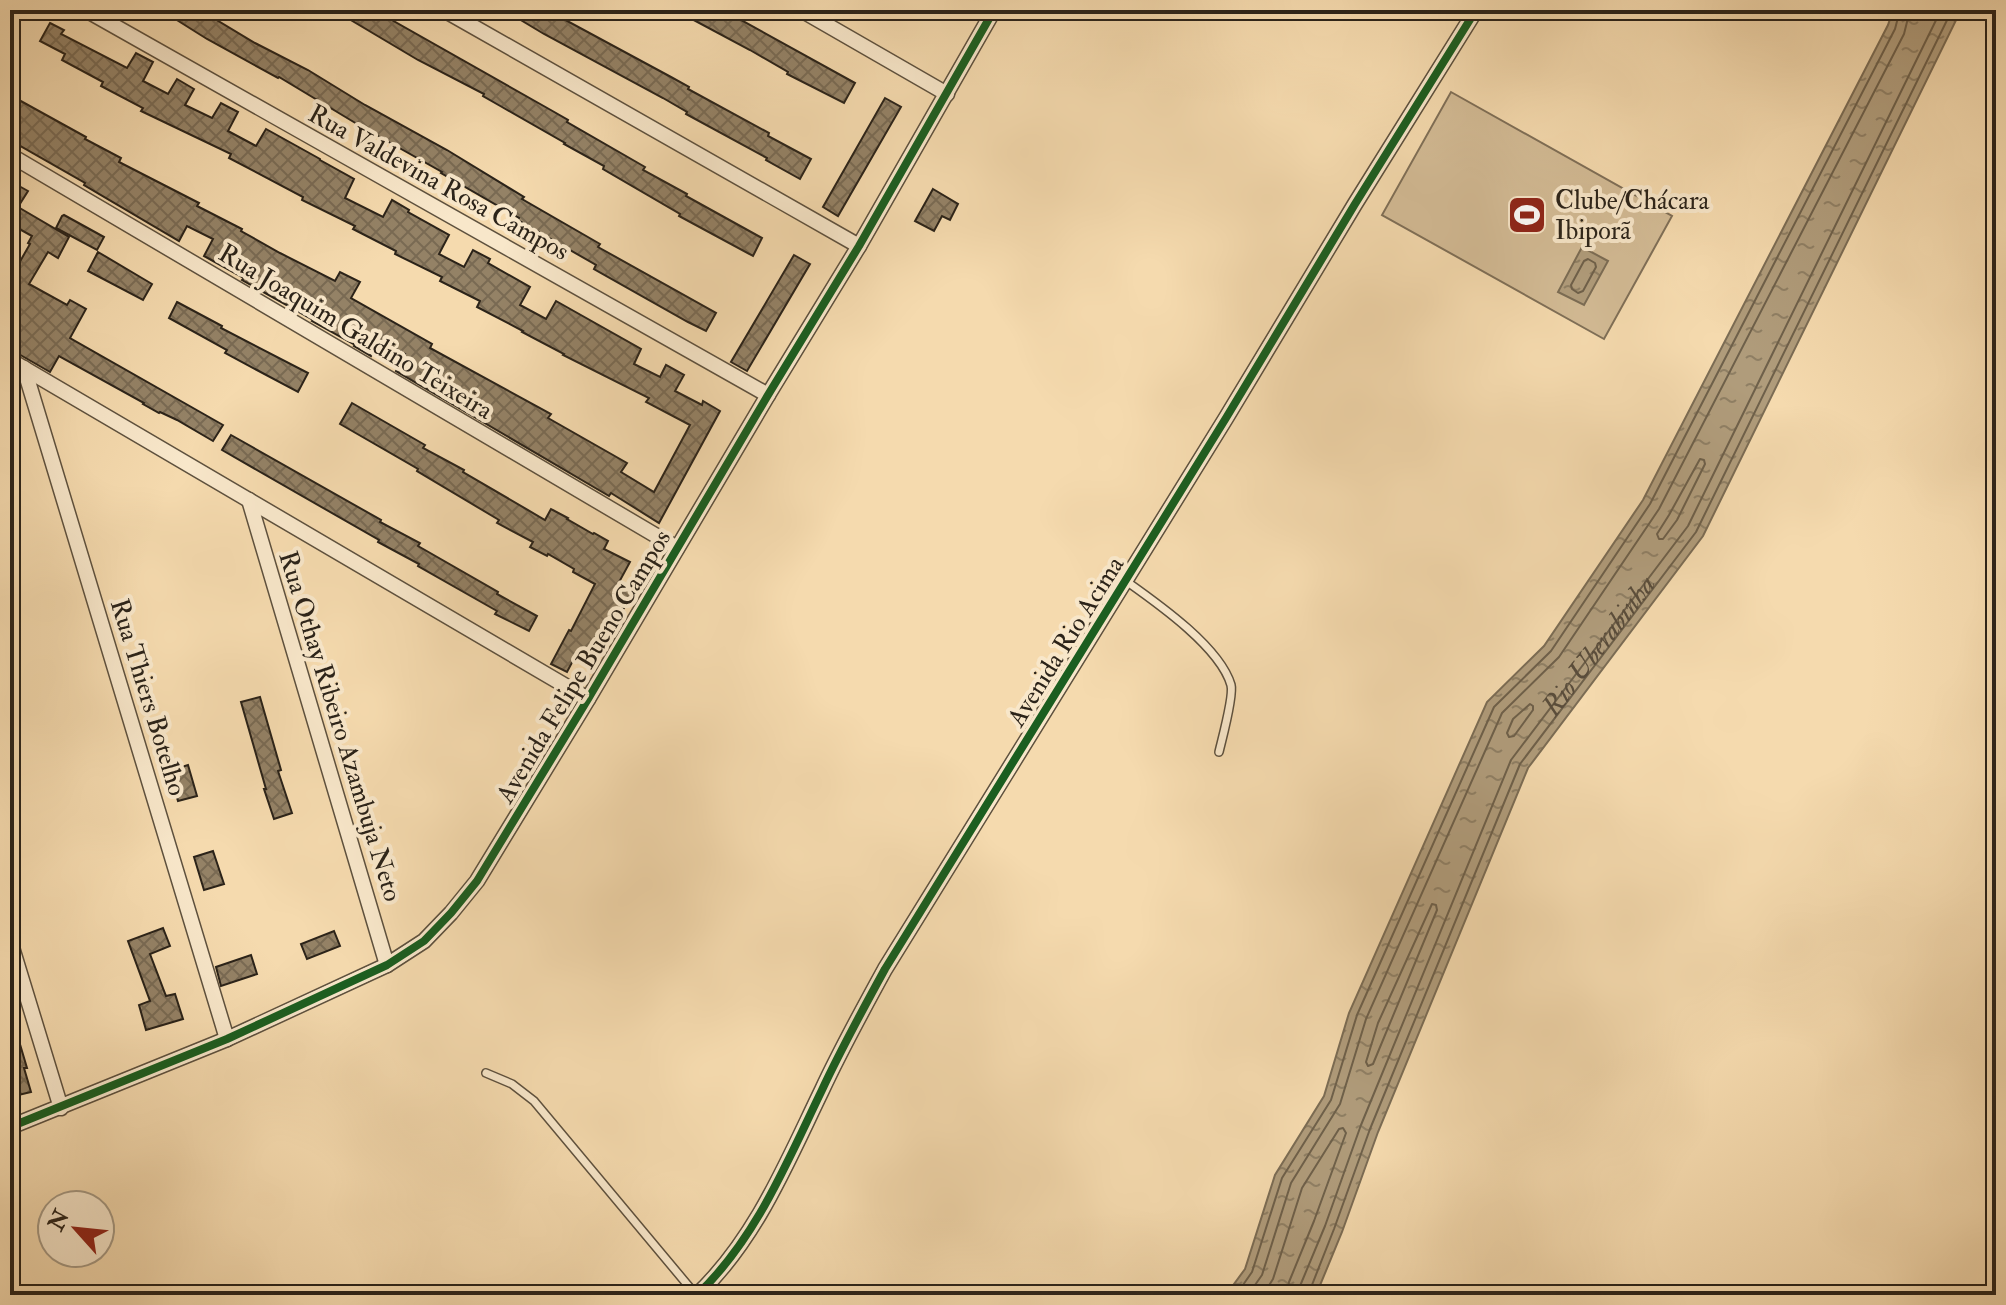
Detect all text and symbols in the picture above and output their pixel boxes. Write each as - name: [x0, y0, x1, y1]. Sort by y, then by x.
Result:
- street label: Rua Valdevina Rosa Campos: [302, 98, 574, 269]
- place label: Clube/Chácara Ibiporã: [1555, 185, 1710, 248]
- sports icon: Clube/Chácara Ibiporã: [1506, 194, 1548, 236]
- street label: Rua Joaquim Galdino Teixeira: [213, 237, 499, 427]
- street label: Avenida Felipe Bueno Campos: [489, 524, 679, 810]
- street label: Rua Othay Ribeiro Azambuja Neto: [271, 547, 409, 905]
- street label: Avenida Rio Acima: [1000, 550, 1131, 734]
- water label: Rio Uberabinha: [1534, 568, 1664, 724]
- street label: Rua Thiers Botelho: [103, 595, 193, 800]
- north arrow: [36, 1189, 116, 1269]
- text: N: [42, 1205, 76, 1236]

